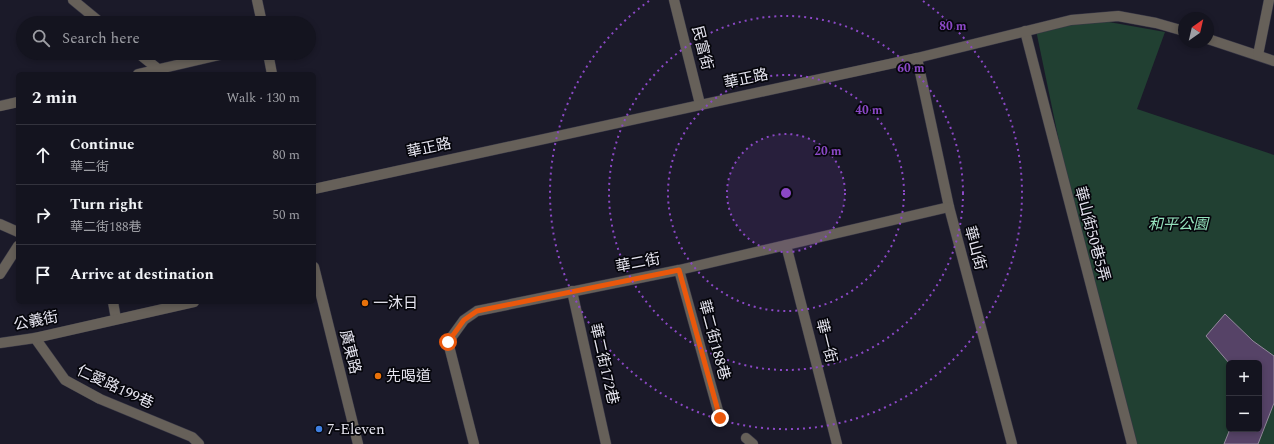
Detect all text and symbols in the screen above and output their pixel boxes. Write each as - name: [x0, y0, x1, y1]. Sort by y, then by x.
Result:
- north arrow: [1178, 12, 1214, 48]
- search box: [16, 16, 316, 60]
- text: 80 m: [939, 17, 967, 36]
- street label: 民富街: [685, 23, 719, 73]
- icon: search: [30, 27, 52, 49]
- text: Search here: [62, 27, 140, 50]
- text: 60 m: [897, 59, 925, 78]
- street label: 華正路: [722, 63, 770, 95]
- text: 2 min: [32, 85, 77, 111]
- text: Walk · 130 m: [226, 88, 300, 108]
- text: 40 m: [855, 101, 883, 120]
- street label: 華正路: [405, 132, 453, 164]
- text: Continue: [70, 133, 135, 156]
- text: 20 m: [814, 142, 842, 161]
- icon: ahead: [32, 144, 54, 166]
- text: 80 m: [273, 145, 300, 165]
- text: 華二街: [70, 157, 109, 177]
- street label: 華山街50巷5弄: [1068, 184, 1116, 284]
- centre of rings: [779, 186, 793, 200]
- text: Turn right: [70, 193, 143, 216]
- icon: right: [32, 204, 54, 226]
- text: 50 m: [273, 205, 300, 225]
- park label: 和平公園: [1148, 213, 1210, 236]
- text: 華二街188巷: [70, 217, 142, 237]
- street label: 華山街: [958, 223, 992, 273]
- street label: 華二街: [614, 247, 662, 279]
- text: Arrive at destination: [70, 263, 214, 286]
- icon: arrive: [32, 264, 54, 286]
- place label: 一沐日: [373, 292, 418, 315]
- street label: 華二街188巷: [692, 297, 736, 383]
- marker: 一沐日: [360, 298, 370, 308]
- street label: 公義街: [12, 305, 60, 337]
- street label: 華一街: [809, 316, 843, 366]
- street label: 華二街172巷: [584, 321, 624, 407]
- street label: 廣東路: [333, 327, 367, 377]
- route start: [439, 333, 457, 351]
- street label: 仁愛路199巷: [73, 359, 157, 415]
- map controls: [1226, 360, 1262, 432]
- button: +: [1226, 360, 1262, 396]
- place label: 先喝道: [386, 365, 431, 388]
- marker: 先喝道: [373, 371, 383, 381]
- button: −: [1226, 396, 1262, 432]
- route end: [711, 409, 729, 427]
- place label: 7-Eleven: [327, 418, 385, 441]
- marker: 7-Eleven: [314, 424, 324, 434]

